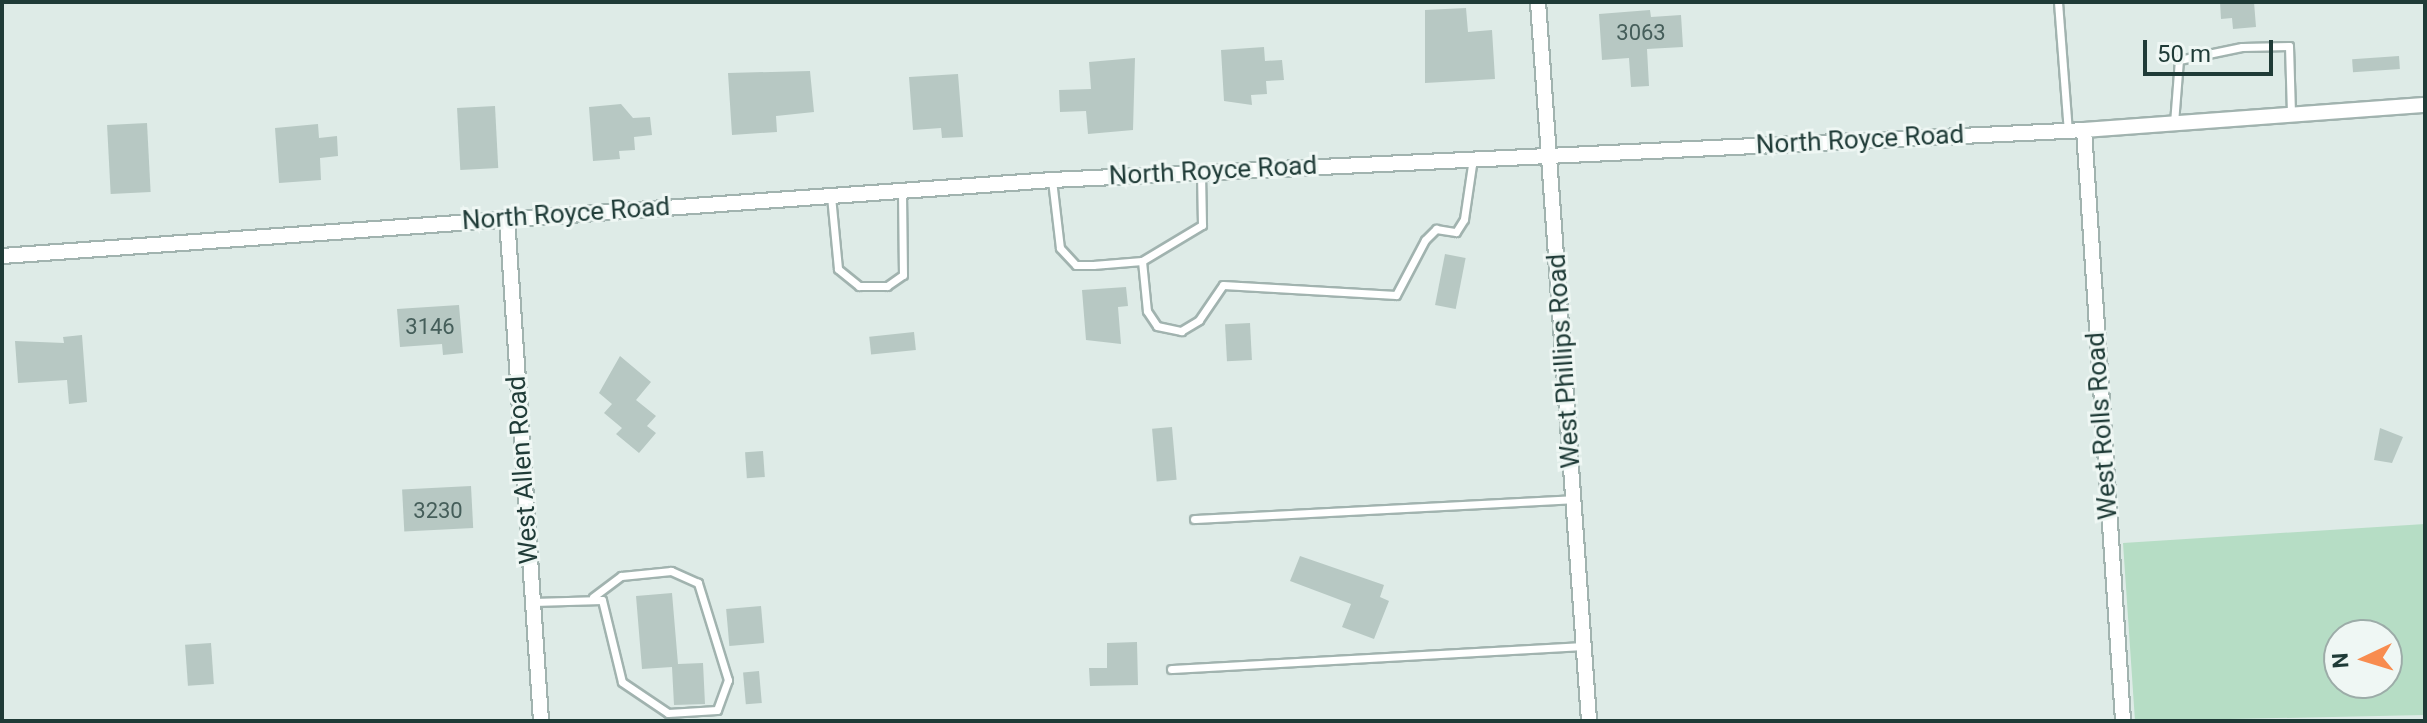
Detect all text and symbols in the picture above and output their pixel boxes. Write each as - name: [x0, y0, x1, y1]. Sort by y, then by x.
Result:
- house number: 3063: [1616, 20, 1666, 46]
- scale bar: [2147, 24, 2277, 74]
- text: 50 m: [2157, 40, 2211, 68]
- street label: North Royce Road: [1755, 119, 1965, 161]
- street label: North Royce Road: [1108, 150, 1318, 192]
- street label: North Royce Road: [461, 191, 671, 237]
- street label: West Phillips Road: [1541, 253, 1587, 469]
- house number: 3146: [405, 314, 455, 340]
- street label: West Rolls Road: [2080, 331, 2124, 521]
- street label: West Allen Road: [501, 375, 545, 565]
- house number: 3230: [413, 498, 463, 524]
- north arrow: [2323, 619, 2403, 699]
- text: N: [2328, 652, 2354, 669]

